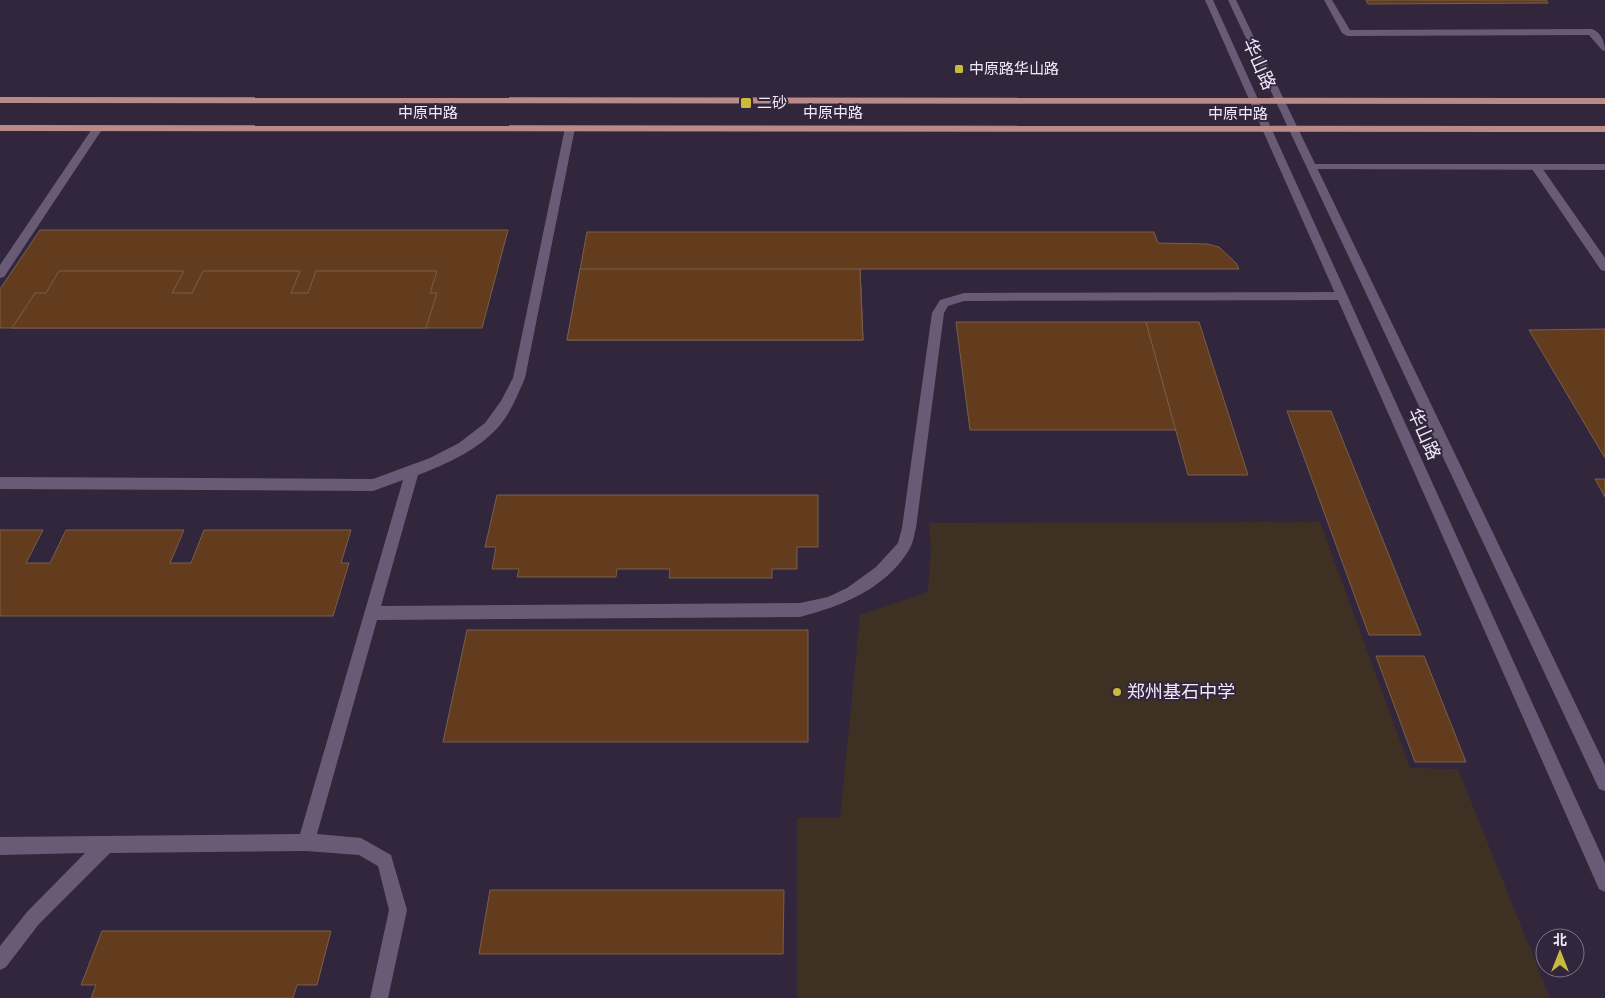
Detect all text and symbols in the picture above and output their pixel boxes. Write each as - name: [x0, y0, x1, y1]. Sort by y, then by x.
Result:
- street label: 华山路: [1238, 35, 1280, 93]
- place label: 中原路华山路: [969, 60, 1059, 78]
- marker: 中原路华山路: [953, 63, 965, 75]
- place label: 二砂: [757, 94, 787, 112]
- marker: 二砂: [739, 96, 753, 110]
- street label: 中原中路: [398, 104, 458, 122]
- street label: 中原中路: [803, 104, 863, 122]
- street label: 中原中路: [1208, 105, 1268, 123]
- street label: 华山路: [1403, 405, 1445, 463]
- place label: 郑州基石中学: [1127, 681, 1235, 703]
- marker: 郑州基石中学: [1111, 686, 1123, 698]
- north arrow: [1535, 928, 1585, 978]
- text: 北: [1553, 931, 1567, 949]

